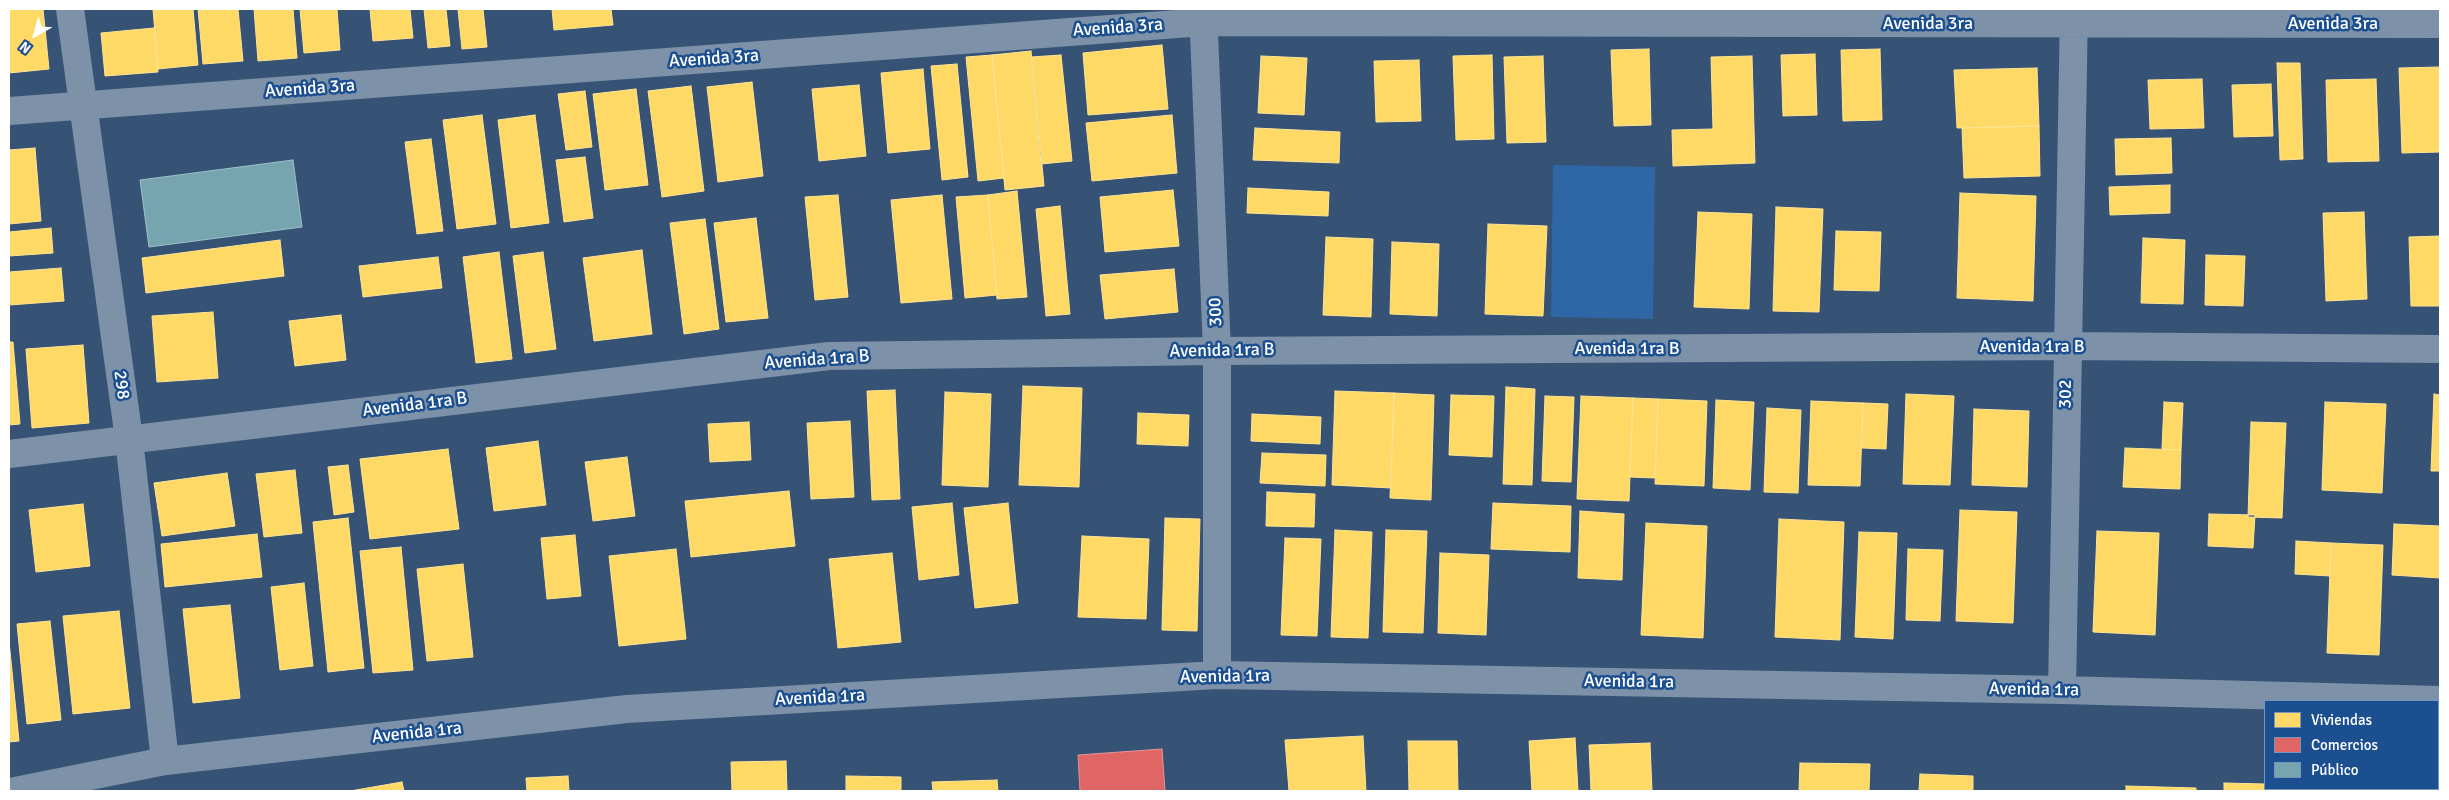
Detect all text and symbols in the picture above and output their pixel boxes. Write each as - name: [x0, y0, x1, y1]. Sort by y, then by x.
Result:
- north arrow: [10, 10, 60, 60]
- street label: Avenida 3ra: [1883, 13, 1973, 35]
- street label: Avenida 3ra: [2288, 13, 2378, 35]
- street label: Avenida 3ra: [1072, 14, 1164, 42]
- text: N: [16, 38, 35, 57]
- street label: Avenida 3ra: [668, 45, 760, 73]
- street label: Avenida 3ra: [264, 75, 356, 103]
- street label: 300: [1205, 297, 1227, 327]
- street label: Avenida 1ra B: [1979, 336, 2085, 358]
- street label: Avenida 1ra B: [1574, 338, 1680, 360]
- street label: Avenida 1ra B: [1169, 339, 1275, 363]
- street label: Avenida 1ra B: [764, 346, 870, 374]
- street label: 298: [108, 369, 134, 401]
- street label: 302: [2055, 379, 2077, 409]
- street label: Avenida 1ra B: [361, 388, 469, 422]
- street label: Avenida 1ra: [1180, 665, 1270, 689]
- street label: Avenida 1ra: [1584, 670, 1674, 694]
- street label: Avenida 1ra: [1989, 678, 2079, 702]
- street label: Avenida 1ra: [774, 685, 866, 711]
- legend: [2264, 700, 2439, 790]
- text: Viviendas: [2311, 711, 2372, 729]
- street label: Avenida 1ra: [371, 718, 463, 748]
- text: Comercios: [2311, 736, 2378, 754]
- text: Público: [2311, 761, 2359, 779]

